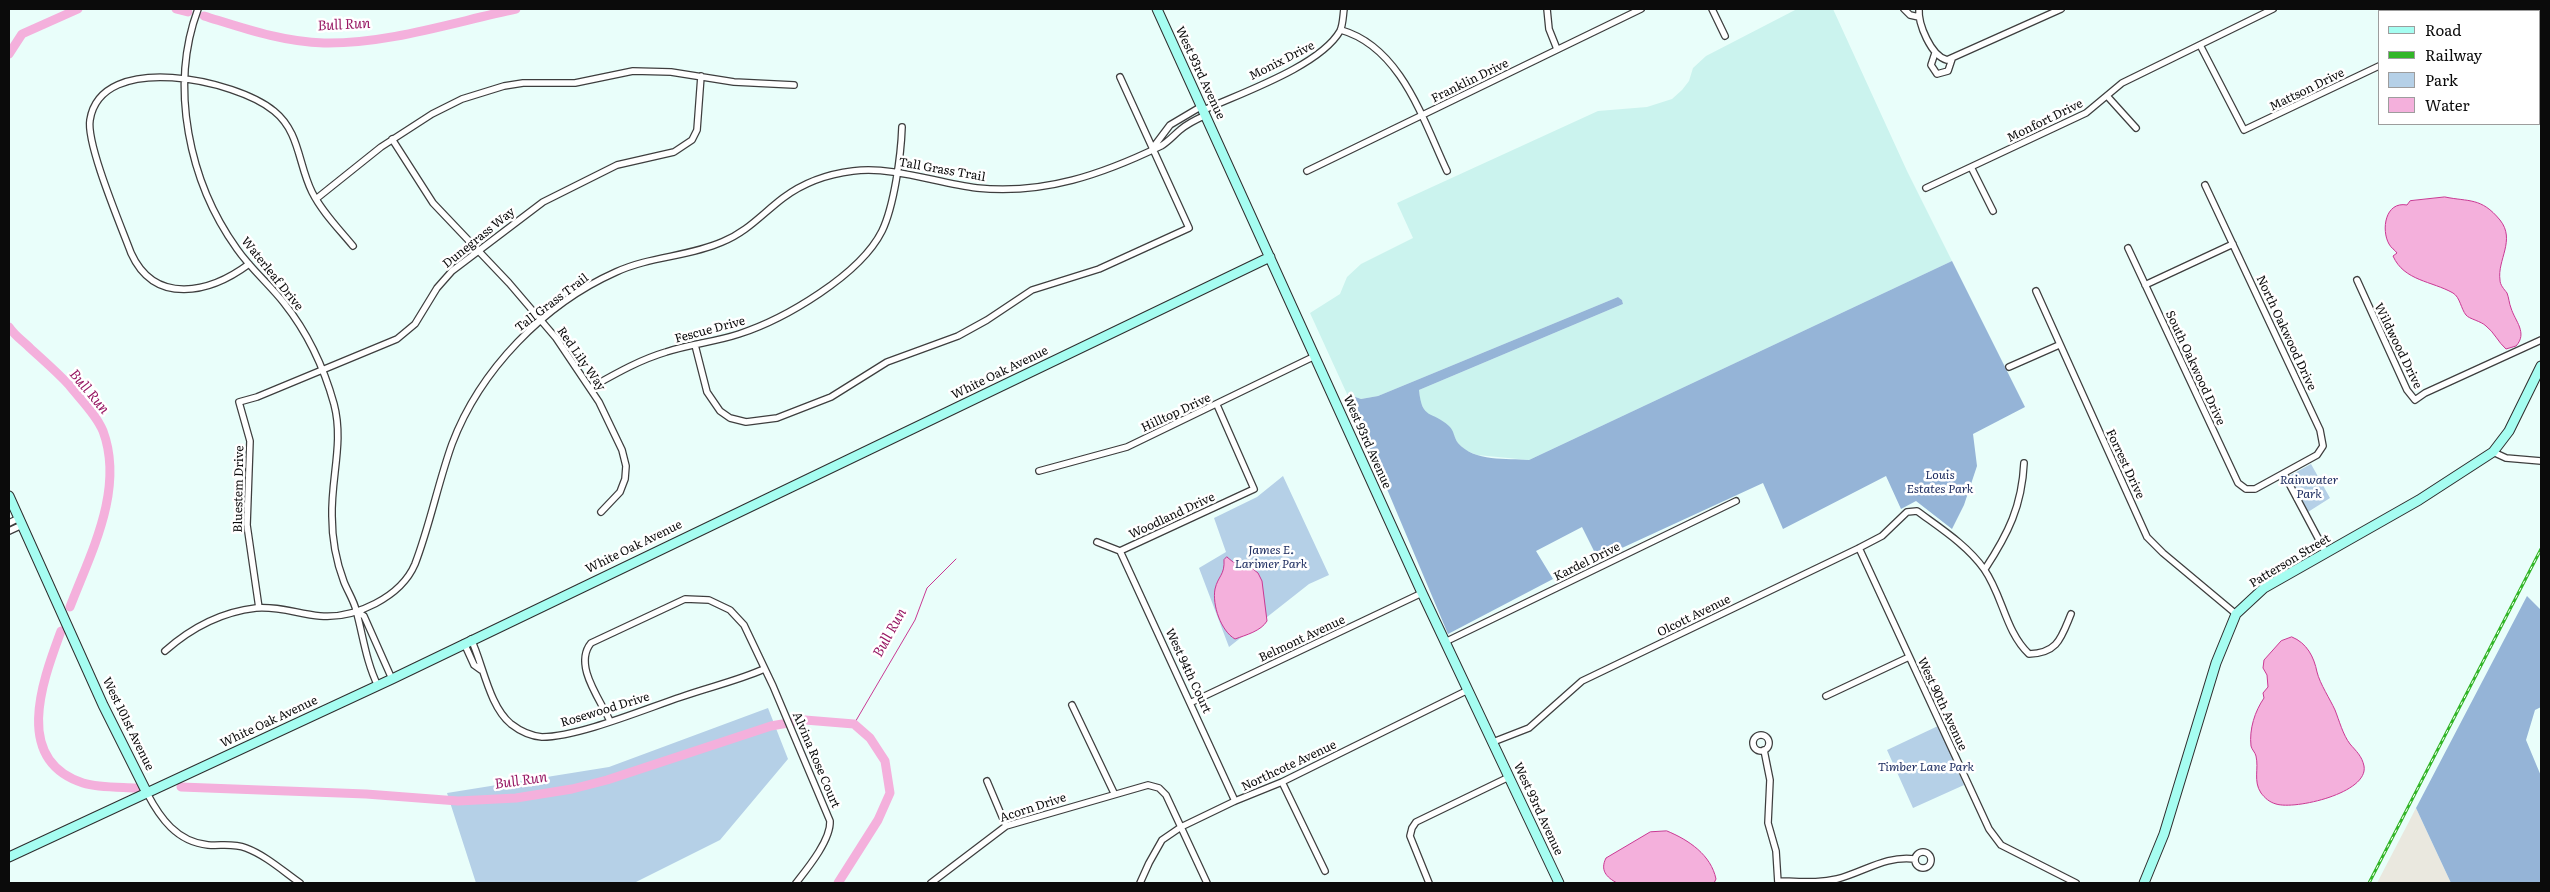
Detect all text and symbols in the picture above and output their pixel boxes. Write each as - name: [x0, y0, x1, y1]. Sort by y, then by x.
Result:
- legend: [2378, 10, 2540, 125]
- water label: Bull Run: [317, 15, 371, 35]
- text: Road: [2425, 18, 2461, 41]
- street label: West 93rd Avenue: [1172, 24, 1228, 122]
- street label: Monix Drive: [1247, 38, 1317, 84]
- text: Railway: [2425, 43, 2482, 66]
- street label: Franklin Drive: [1429, 56, 1511, 106]
- street label: Mattson Drive: [2267, 66, 2347, 114]
- text: Park: [2425, 68, 2458, 91]
- text: Water: [2425, 93, 2470, 116]
- street label: Monfort Drive: [2005, 96, 2085, 146]
- street label: Tall Grass Trail: [897, 155, 987, 185]
- street label: Dunegrass Way: [440, 205, 518, 271]
- street label: Waterleaf Drive: [238, 234, 306, 314]
- street label: Tall Grass Trail: [513, 271, 591, 335]
- street label: North Oakwood Drive: [2253, 273, 2319, 393]
- street label: Wildwood Drive: [2371, 301, 2425, 391]
- street label: South Oakwood Drive: [2162, 308, 2228, 428]
- street label: Fescue Drive: [673, 314, 747, 346]
- street label: Red Lily Way: [554, 324, 608, 394]
- street label: White Oak Avenue: [949, 343, 1051, 403]
- water label: Bull Run: [66, 366, 112, 418]
- street label: Hilltop Drive: [1139, 391, 1213, 435]
- street label: West 93rd Avenue: [1340, 393, 1394, 491]
- street label: Forrest Drive: [2103, 427, 2147, 501]
- street label: Bluestem Drive: [231, 445, 247, 533]
- park label: Louis Estates Park: [1907, 468, 1973, 496]
- park label: Rainwater Park: [2280, 473, 2338, 501]
- street label: Woodland Drive: [1127, 490, 1217, 542]
- street label: White Oak Avenue: [583, 517, 685, 577]
- street label: Patterson Street: [2247, 531, 2333, 591]
- street label: Kardel Drive: [1551, 540, 1623, 584]
- park label: James E. Larimer Park: [1235, 543, 1307, 571]
- street label: Olcott Avenue: [1655, 592, 1733, 640]
- water label: Bull Run: [870, 606, 910, 660]
- street label: Belmont Avenue: [1257, 613, 1347, 665]
- street label: West 94th Court: [1162, 626, 1214, 716]
- street label: West 90th Avenue: [1914, 655, 1970, 753]
- street label: West 101st Avenue: [99, 675, 157, 773]
- street label: Rosewood Drive: [559, 690, 651, 730]
- street label: White Oak Avenue: [218, 693, 320, 751]
- street label: Alvina Rose Court: [789, 710, 843, 810]
- street label: Northcote Avenue: [1239, 738, 1339, 794]
- street label: West 93rd Avenue: [1510, 760, 1566, 858]
- park label: Timber Lane Park: [1878, 760, 1974, 774]
- water label: Bull Run: [494, 769, 548, 793]
- street label: Acorn Drive: [998, 790, 1068, 826]

